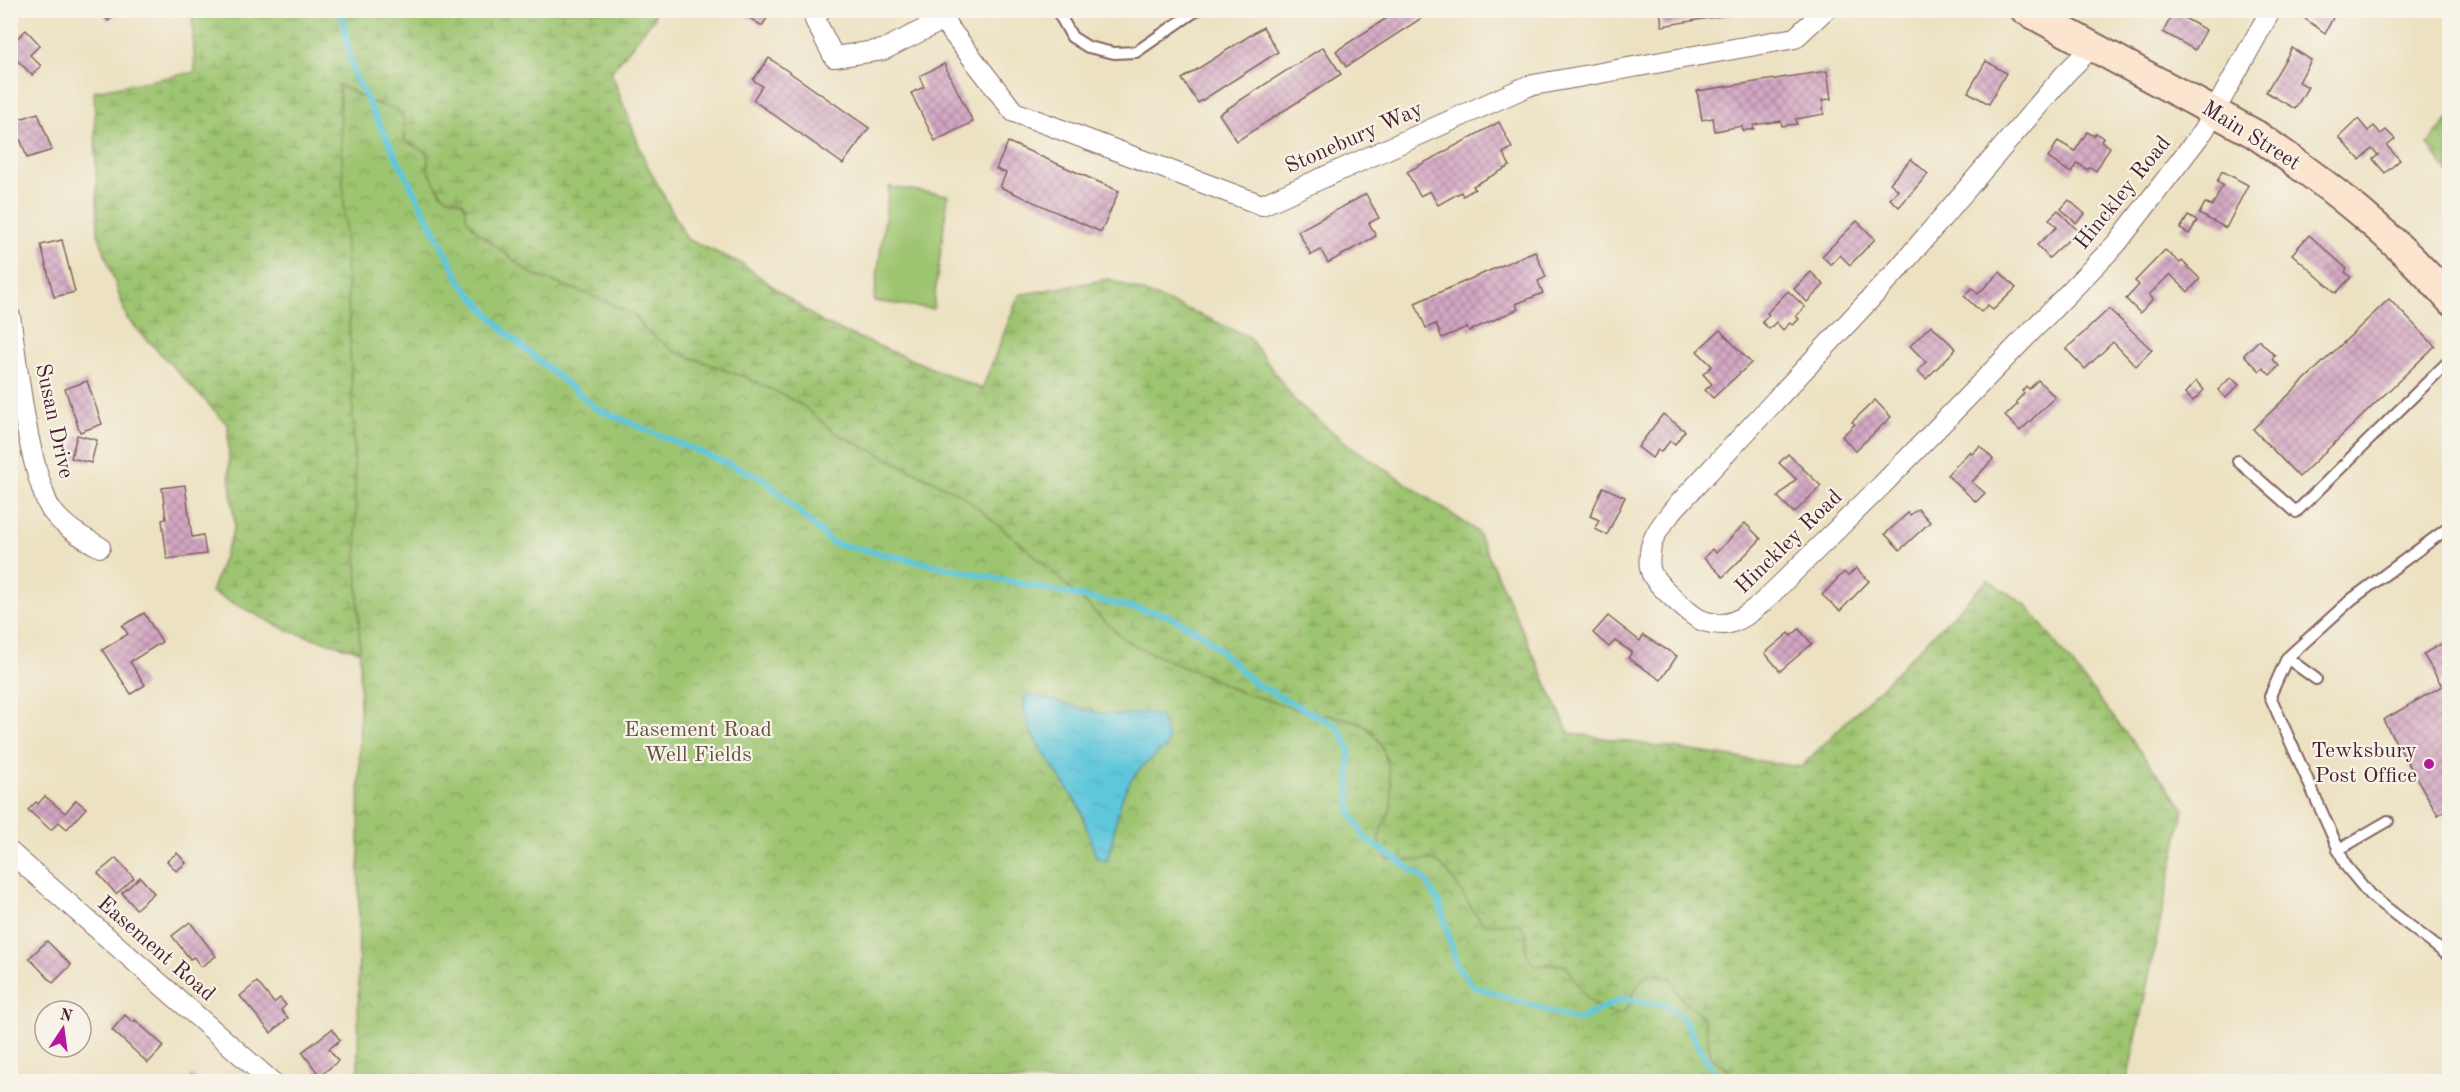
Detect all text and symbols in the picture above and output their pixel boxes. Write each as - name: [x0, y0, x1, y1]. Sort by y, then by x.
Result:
- street label: Main Street: [2198, 97, 2304, 175]
- street label: Stonebury Way: [1282, 98, 1426, 178]
- street label: Hinckley Road: [2071, 132, 2175, 254]
- street label: Susan Drive: [31, 362, 77, 480]
- street label: Hinckley Road: [1731, 486, 1847, 598]
- park label: Easement Road Well Fields: [624, 719, 772, 766]
- place label: Tewksbury Post Office: [2311, 740, 2417, 787]
- marker: Tewksbury Post Office: [2422, 757, 2436, 771]
- street label: Easement Road: [93, 892, 219, 1006]
- north arrow: [33, 999, 93, 1059]
- text: N: [58, 1007, 74, 1026]

